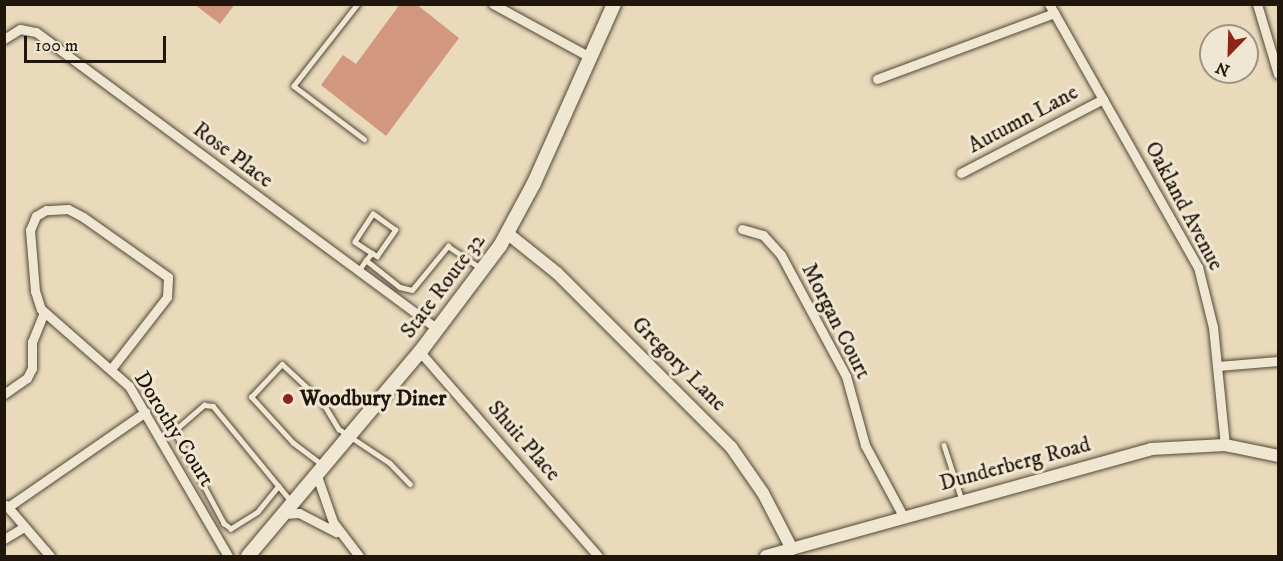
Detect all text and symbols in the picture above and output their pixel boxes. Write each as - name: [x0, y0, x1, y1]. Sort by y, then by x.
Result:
- scale bar: [27, 24, 170, 62]
- north arrow: [1199, 24, 1259, 84]
- text: 100 m: [35, 35, 78, 57]
- text: N: [1213, 57, 1233, 81]
- street label: Autumn Lane: [963, 79, 1083, 159]
- street label: Rose Place: [188, 116, 278, 194]
- street label: Oakland Avenue: [1139, 137, 1229, 275]
- street label: State Route 32: [395, 228, 491, 344]
- street label: Morgan Court: [796, 259, 876, 383]
- street label: Gregory Lane: [626, 311, 732, 417]
- street label: Dorothy Court: [128, 367, 220, 491]
- place label: Woodbury Diner: [300, 386, 446, 412]
- marker: Woodbury Diner: [281, 392, 295, 406]
- street label: Shuit Place: [482, 395, 566, 487]
- street label: Dunderberg Road: [937, 431, 1093, 497]

